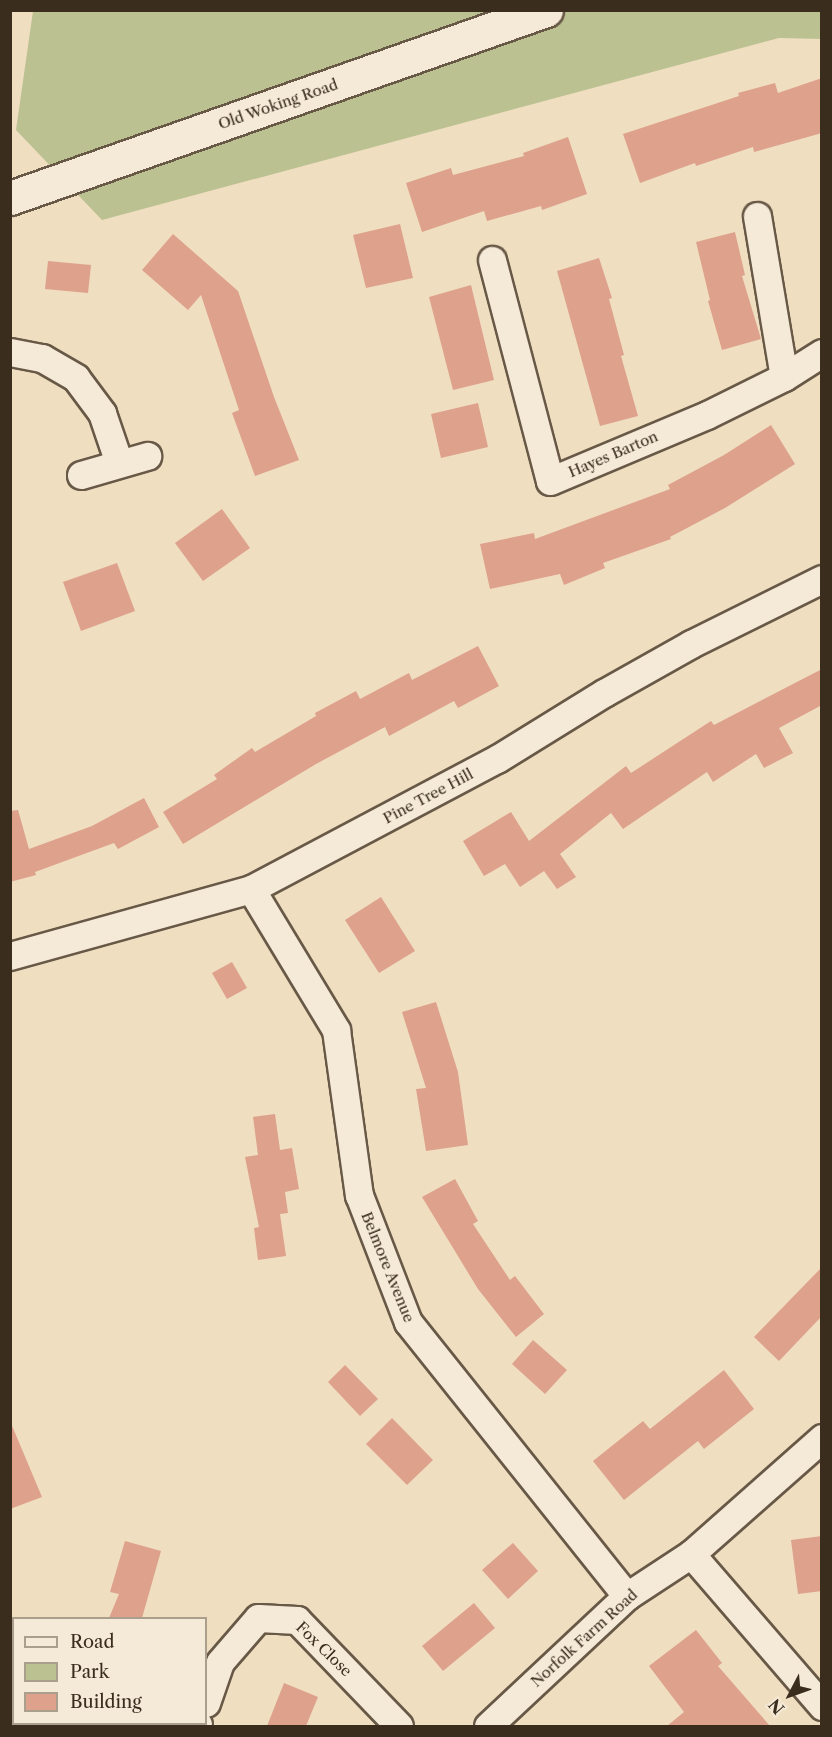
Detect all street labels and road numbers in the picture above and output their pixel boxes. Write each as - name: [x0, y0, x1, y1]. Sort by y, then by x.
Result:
- street label: Old Woking Road: [216, 75, 340, 133]
- street label: Hayes Barton: [565, 427, 661, 481]
- street label: Pine Tree Hill: [380, 765, 476, 827]
- street label: Belmore Avenue: [357, 1209, 419, 1325]
- street label: Norfolk Farm Road: [527, 1585, 641, 1691]
- street label: Fox Close: [292, 1618, 356, 1680]

